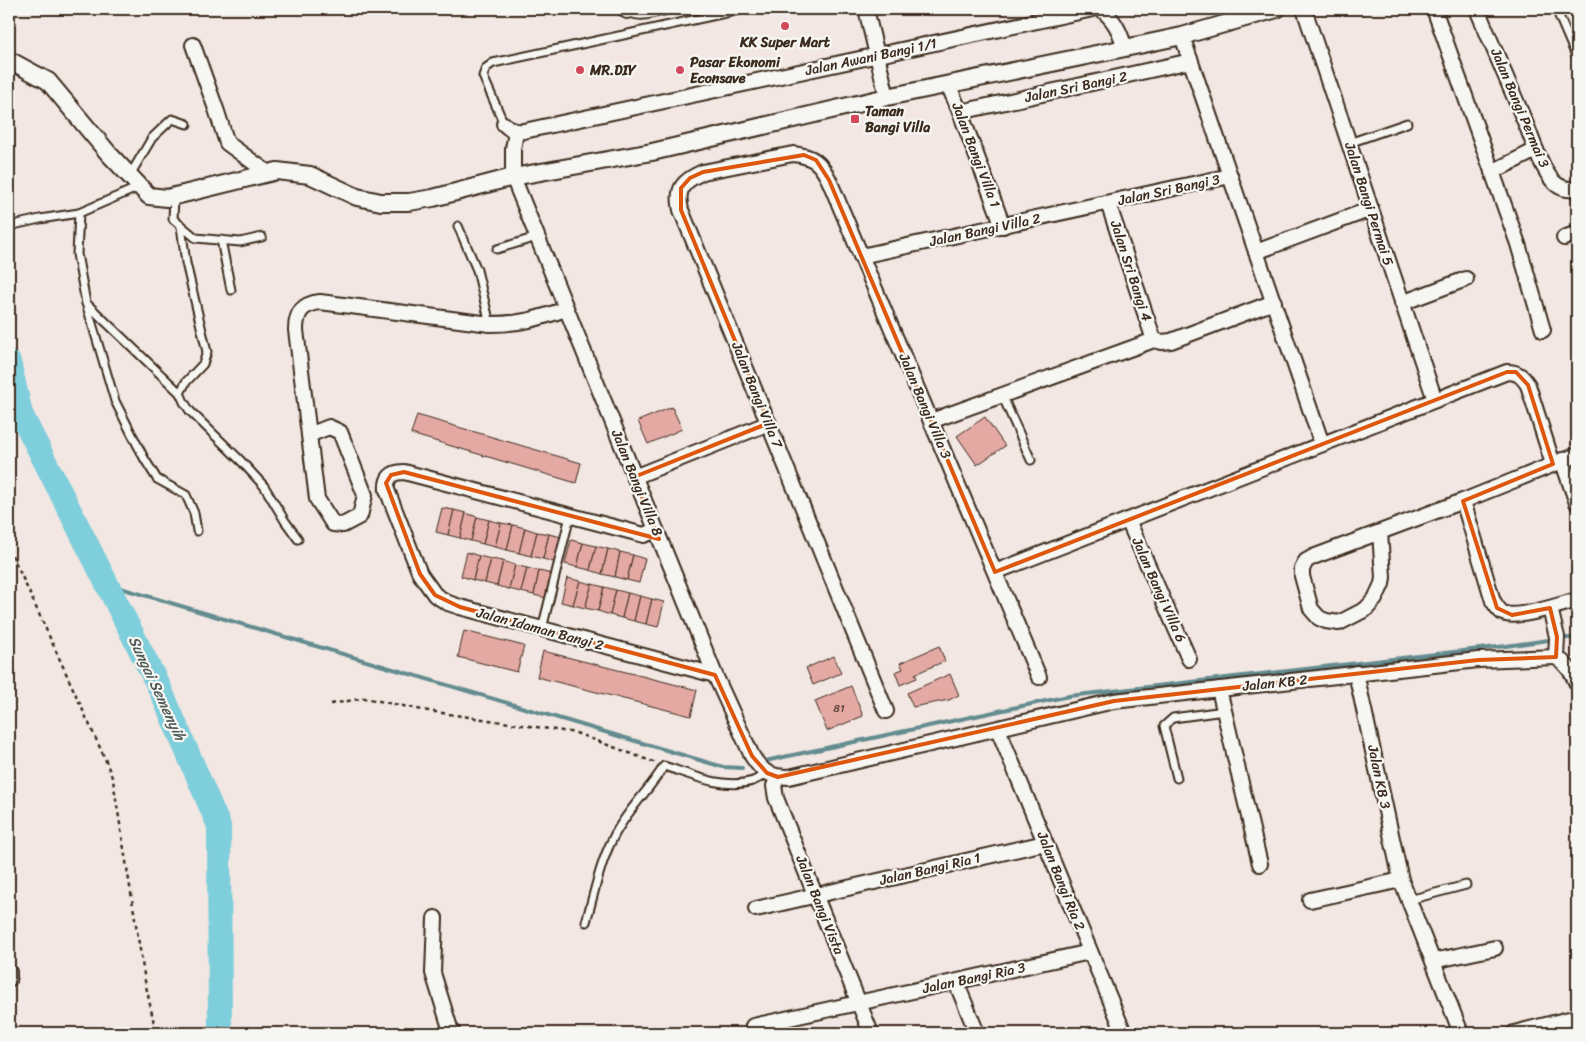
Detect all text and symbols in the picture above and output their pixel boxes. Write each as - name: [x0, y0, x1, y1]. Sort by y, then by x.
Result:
- marker: KK Super Mart: [779, 20, 791, 32]
- place label: KK Super Mart: [739, 30, 831, 55]
- street label: Jalan Awani Bangi 1/1: [802, 31, 939, 83]
- street label: Jalan Bangi Permai 3: [1483, 43, 1557, 172]
- place label: Pasar Ekonomi Econsave: [690, 50, 781, 91]
- place label: MR.DIY: [589, 58, 637, 83]
- marker: MR.DIY: [574, 64, 586, 76]
- marker: Pasar Ekonomi Econsave: [674, 64, 686, 76]
- street label: Jalan Sri Bangi 2: [1022, 64, 1129, 110]
- street label: Jalan Bangi Villa 1: [944, 98, 1008, 211]
- place label: Taman Bangi Villa: [865, 99, 930, 140]
- marker: Taman Bangi Villa: [849, 113, 861, 125]
- street label: Jalan Bangi Permai 5: [1337, 138, 1401, 270]
- street label: Jalan Sri Bangi 3: [1115, 167, 1223, 213]
- street label: Jalan Bangi Villa 2: [926, 206, 1043, 254]
- street label: Jalan Sri Bangi 4: [1103, 216, 1159, 325]
- street label: Jalan Bangi Villa 7: [724, 337, 790, 453]
- street label: Jalan Bangi Villa 3: [891, 348, 959, 463]
- street label: Jalan Bangi Villa 8: [604, 425, 670, 541]
- street label: Jalan Bangi Villa 6: [1124, 532, 1193, 647]
- street label: Jalan Idaman Bangi 2: [473, 600, 606, 658]
- water label: Sungai Semenyih: [121, 631, 193, 746]
- street label: Jalan KB 2: [1240, 667, 1309, 699]
- house number: 81: [833, 699, 845, 718]
- street label: Jalan KB 3: [1360, 742, 1398, 811]
- street label: Jalan Bangi Ria 2: [1029, 827, 1092, 934]
- street label: Jalan Bangi Ria 1: [876, 845, 983, 893]
- street label: Jalan Bangi Vista: [788, 851, 851, 958]
- street label: Jalan Bangi Ria 3: [919, 955, 1028, 1001]

